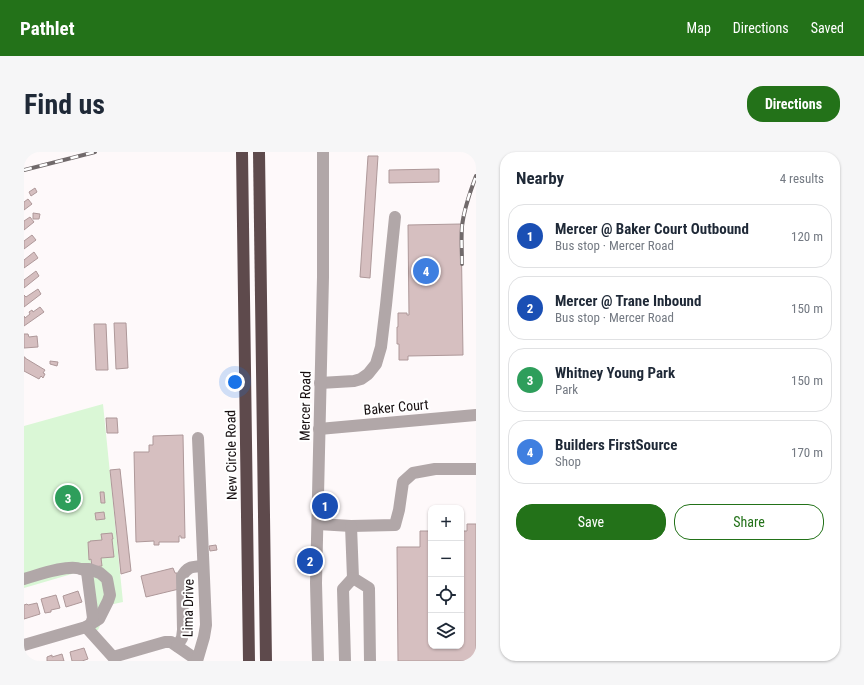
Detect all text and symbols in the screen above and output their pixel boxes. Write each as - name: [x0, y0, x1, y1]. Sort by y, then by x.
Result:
- text: Pathlet: [20, 17, 75, 40]
- text: Map: [687, 20, 711, 36]
- text: Directions: [733, 20, 789, 36]
- text: Saved: [811, 20, 844, 36]
- button: Directions: [747, 86, 840, 122]
- text: Find us: [24, 88, 105, 121]
- text: Nearby: [516, 168, 564, 188]
- text: 4 results: [780, 171, 824, 186]
- text: Mercer @ Baker Court Outbound: [555, 220, 749, 238]
- text: 1: [527, 229, 533, 244]
- text: 120 m: [791, 229, 823, 244]
- text: Bus stop · Mercer Road: [555, 238, 674, 253]
- pin: 4: [413, 256, 439, 286]
- text: Mercer @ Trane Inbound: [555, 292, 701, 310]
- text: 2: [527, 301, 533, 316]
- text: 150 m: [791, 301, 823, 316]
- text: Bus stop · Mercer Road: [555, 310, 674, 325]
- text: Whitney Young Park: [555, 364, 675, 382]
- street label: Mercer Road: [296, 371, 314, 441]
- your location: [225, 372, 245, 392]
- text: 3: [527, 373, 533, 388]
- text: 150 m: [791, 373, 823, 388]
- text: Park: [555, 382, 578, 397]
- street label: Baker Court: [363, 396, 429, 418]
- street label: New Circle Road: [222, 410, 240, 500]
- text: Builders FirstSource: [555, 436, 677, 454]
- text: 4: [527, 445, 533, 460]
- text: 170 m: [791, 445, 823, 460]
- text: Shop: [555, 454, 581, 469]
- pin: 3: [55, 483, 81, 513]
- pin: 1: [312, 491, 338, 521]
- button: Save: [516, 504, 666, 540]
- button: Share: [674, 504, 824, 540]
- map controls: [428, 505, 464, 649]
- button: +: [428, 505, 464, 541]
- button: −: [428, 541, 464, 577]
- pin: 2: [297, 546, 323, 576]
- button: locate: [428, 577, 464, 613]
- street label: Lima Drive: [179, 578, 197, 637]
- button: layers: [428, 613, 464, 649]

